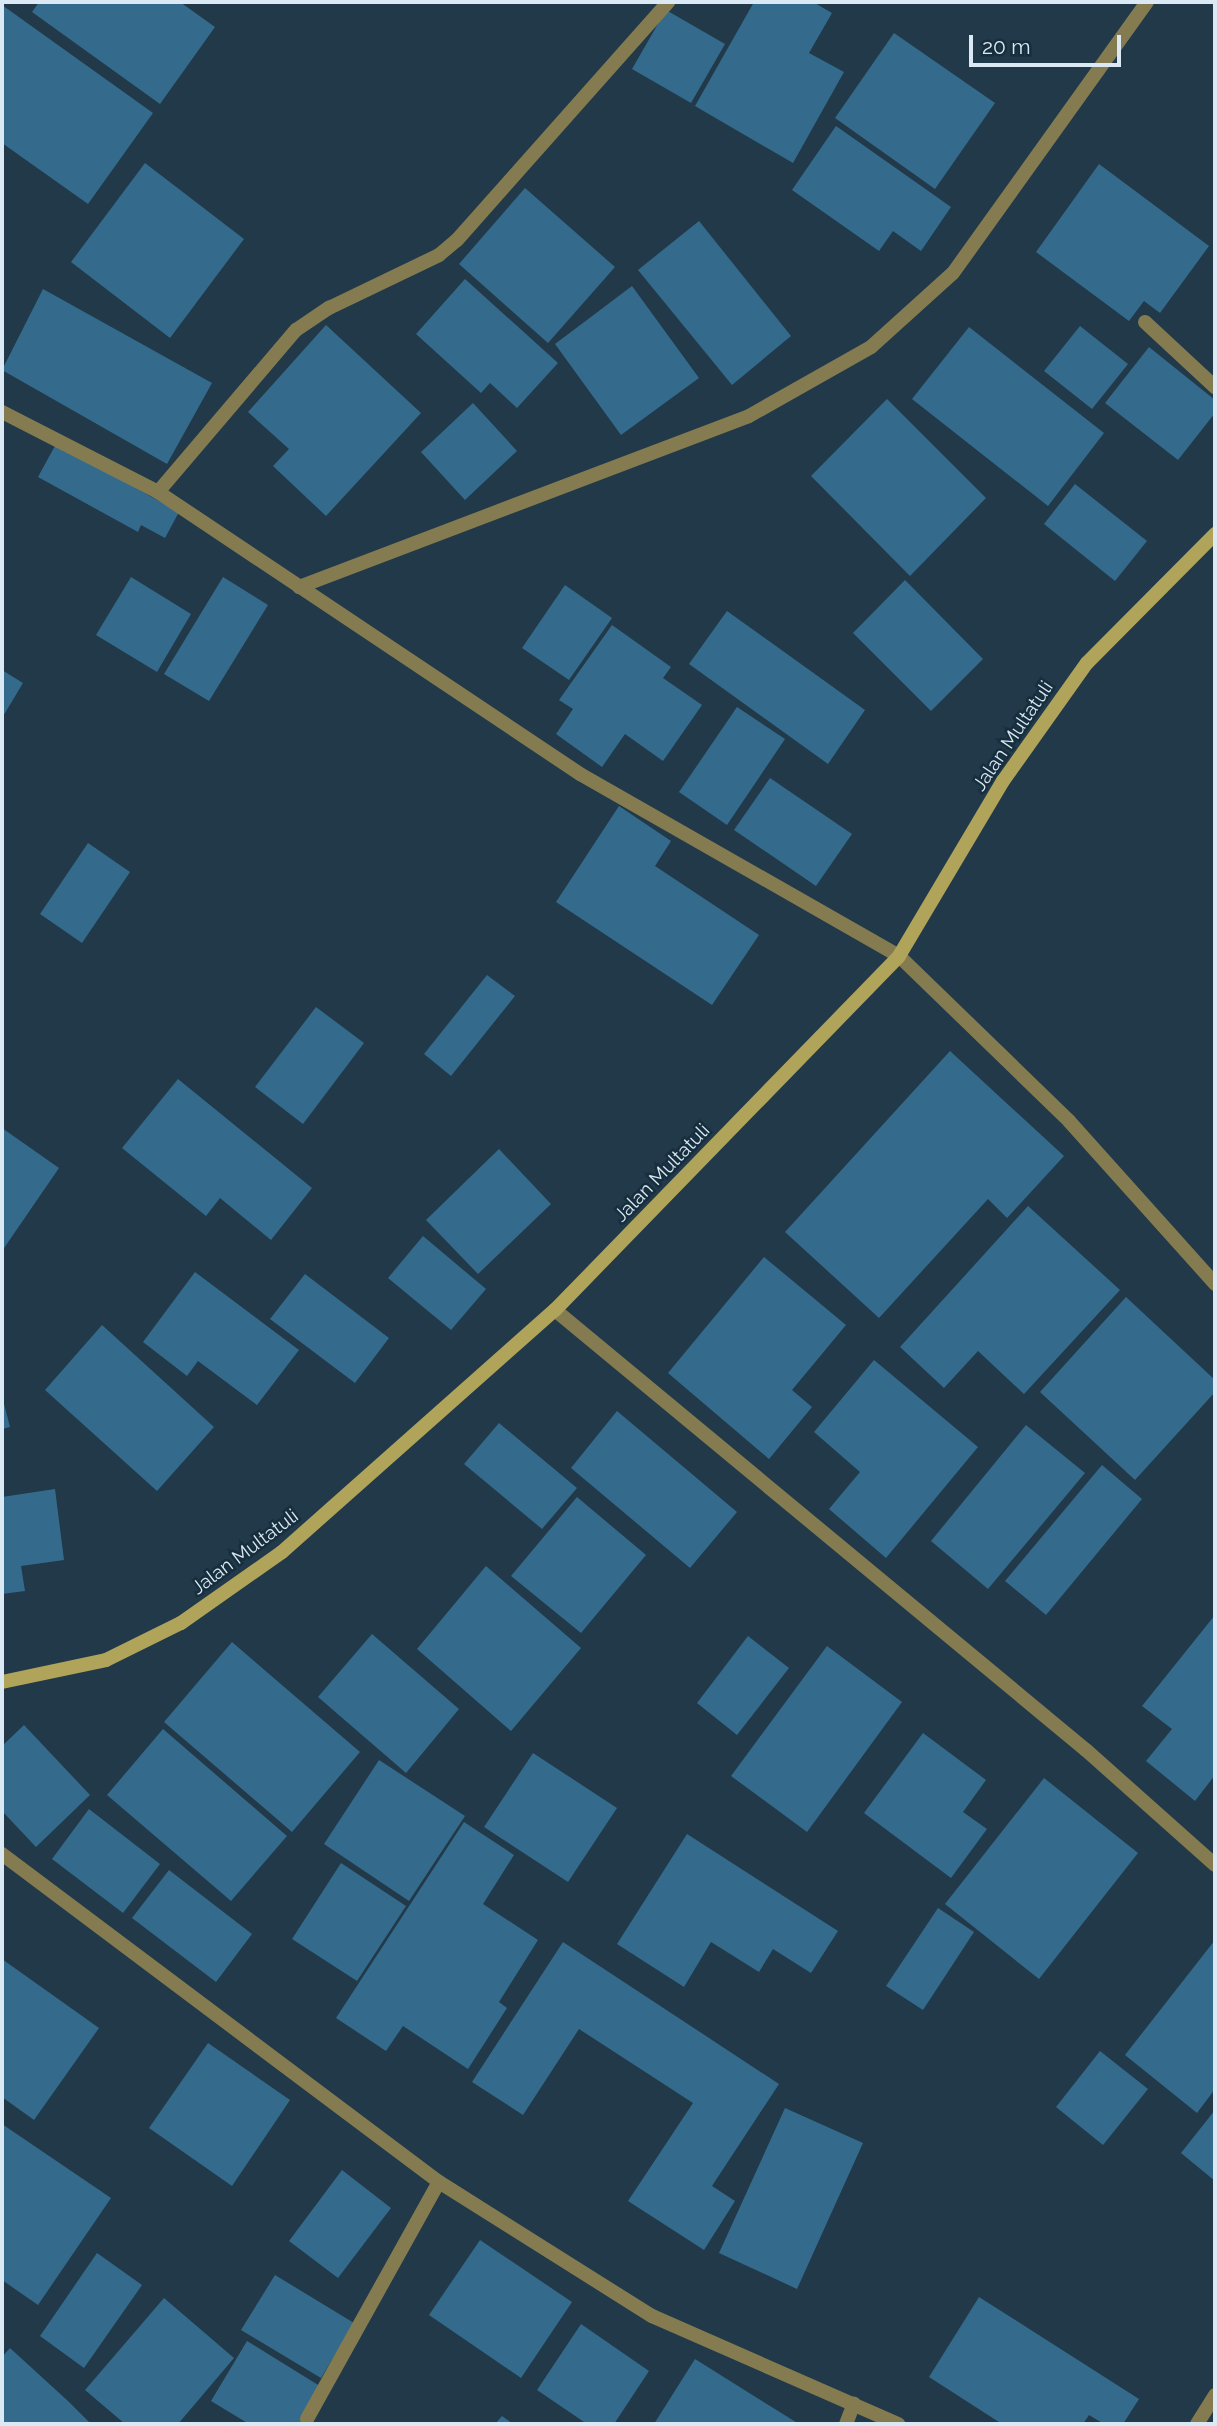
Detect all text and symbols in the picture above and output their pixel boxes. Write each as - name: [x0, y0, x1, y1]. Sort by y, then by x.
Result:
- scale bar: [972, 21, 1124, 65]
- text: 20 m: [982, 34, 1030, 59]
- street label: Jalan Multatuli: [968, 677, 1058, 795]
- street label: Jalan Multatuli: [610, 1119, 714, 1227]
- street label: Jalan Multatuli: [187, 1505, 303, 1599]

